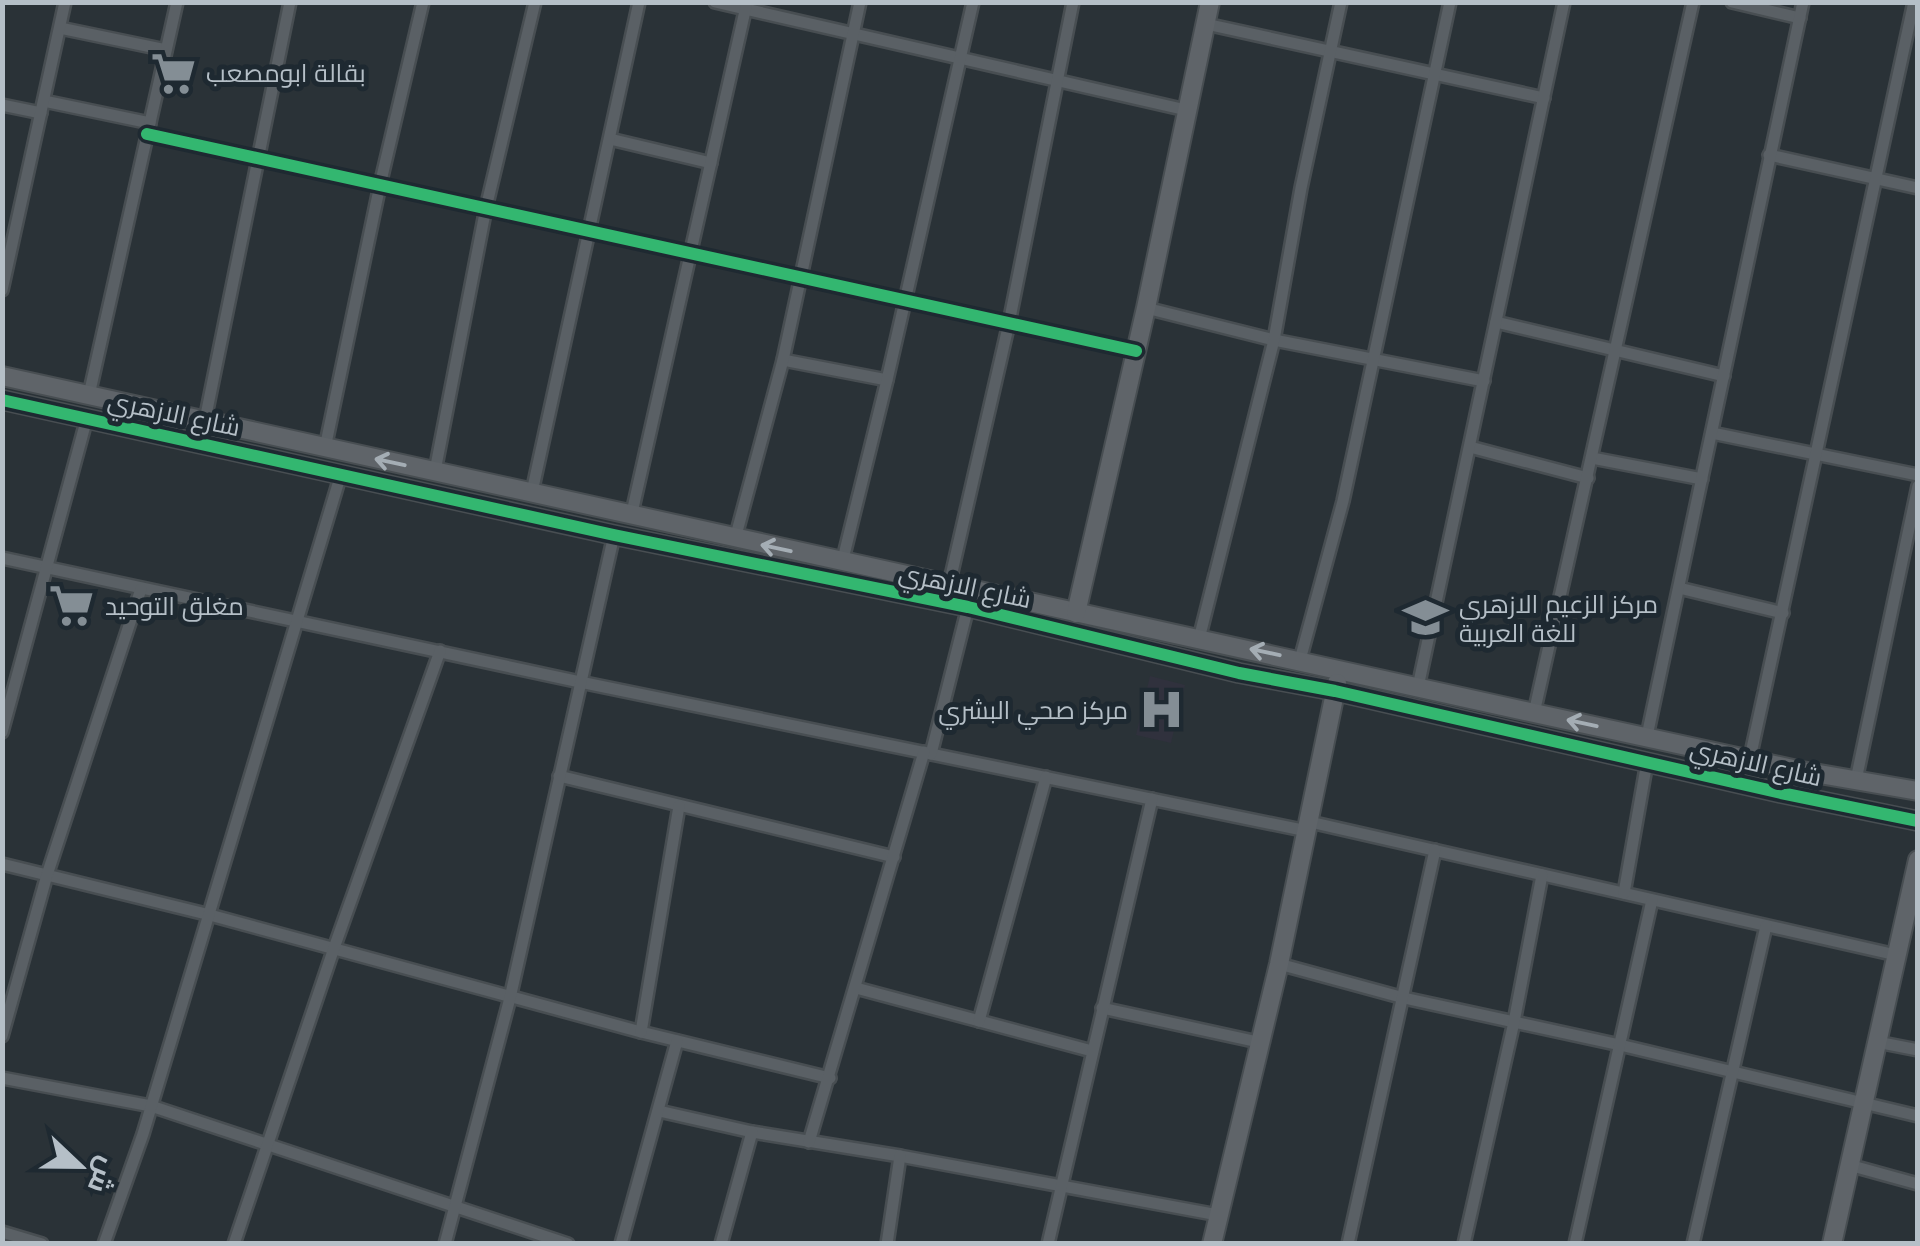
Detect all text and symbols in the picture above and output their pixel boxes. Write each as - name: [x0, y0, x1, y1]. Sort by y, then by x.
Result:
- supermarket icon: بقالة ابومصعب: [149, 49, 197, 97]
- place label: بقالة ابومصعب: [206, 56, 366, 91]
- street label: شارع الازهري: [104, 383, 243, 447]
- one-way arrow: [375, 452, 407, 470]
- one-way arrow: [761, 538, 793, 556]
- street label: شارع الازهري: [895, 555, 1034, 619]
- supermarket icon: مغلق التوحيد: [48, 582, 96, 630]
- place label: مركز الزعيم الازهري للغة العربية: [1459, 587, 1658, 651]
- place label: مغلق التوحيد: [105, 589, 244, 624]
- school or university icon: مركز الزعيم الازهري للغة العربية: [1402, 594, 1450, 642]
- one-way arrow: [1250, 642, 1282, 661]
- hospital icon: مركز صحي البشري: [1137, 686, 1185, 734]
- place label: مركز صحي البشري: [938, 693, 1128, 730]
- one-way arrow: [1567, 713, 1599, 732]
- street label: شارع الازهري: [1686, 731, 1825, 797]
- north arrow: [30, 1116, 130, 1216]
- text: ش: [78, 1151, 128, 1199]

